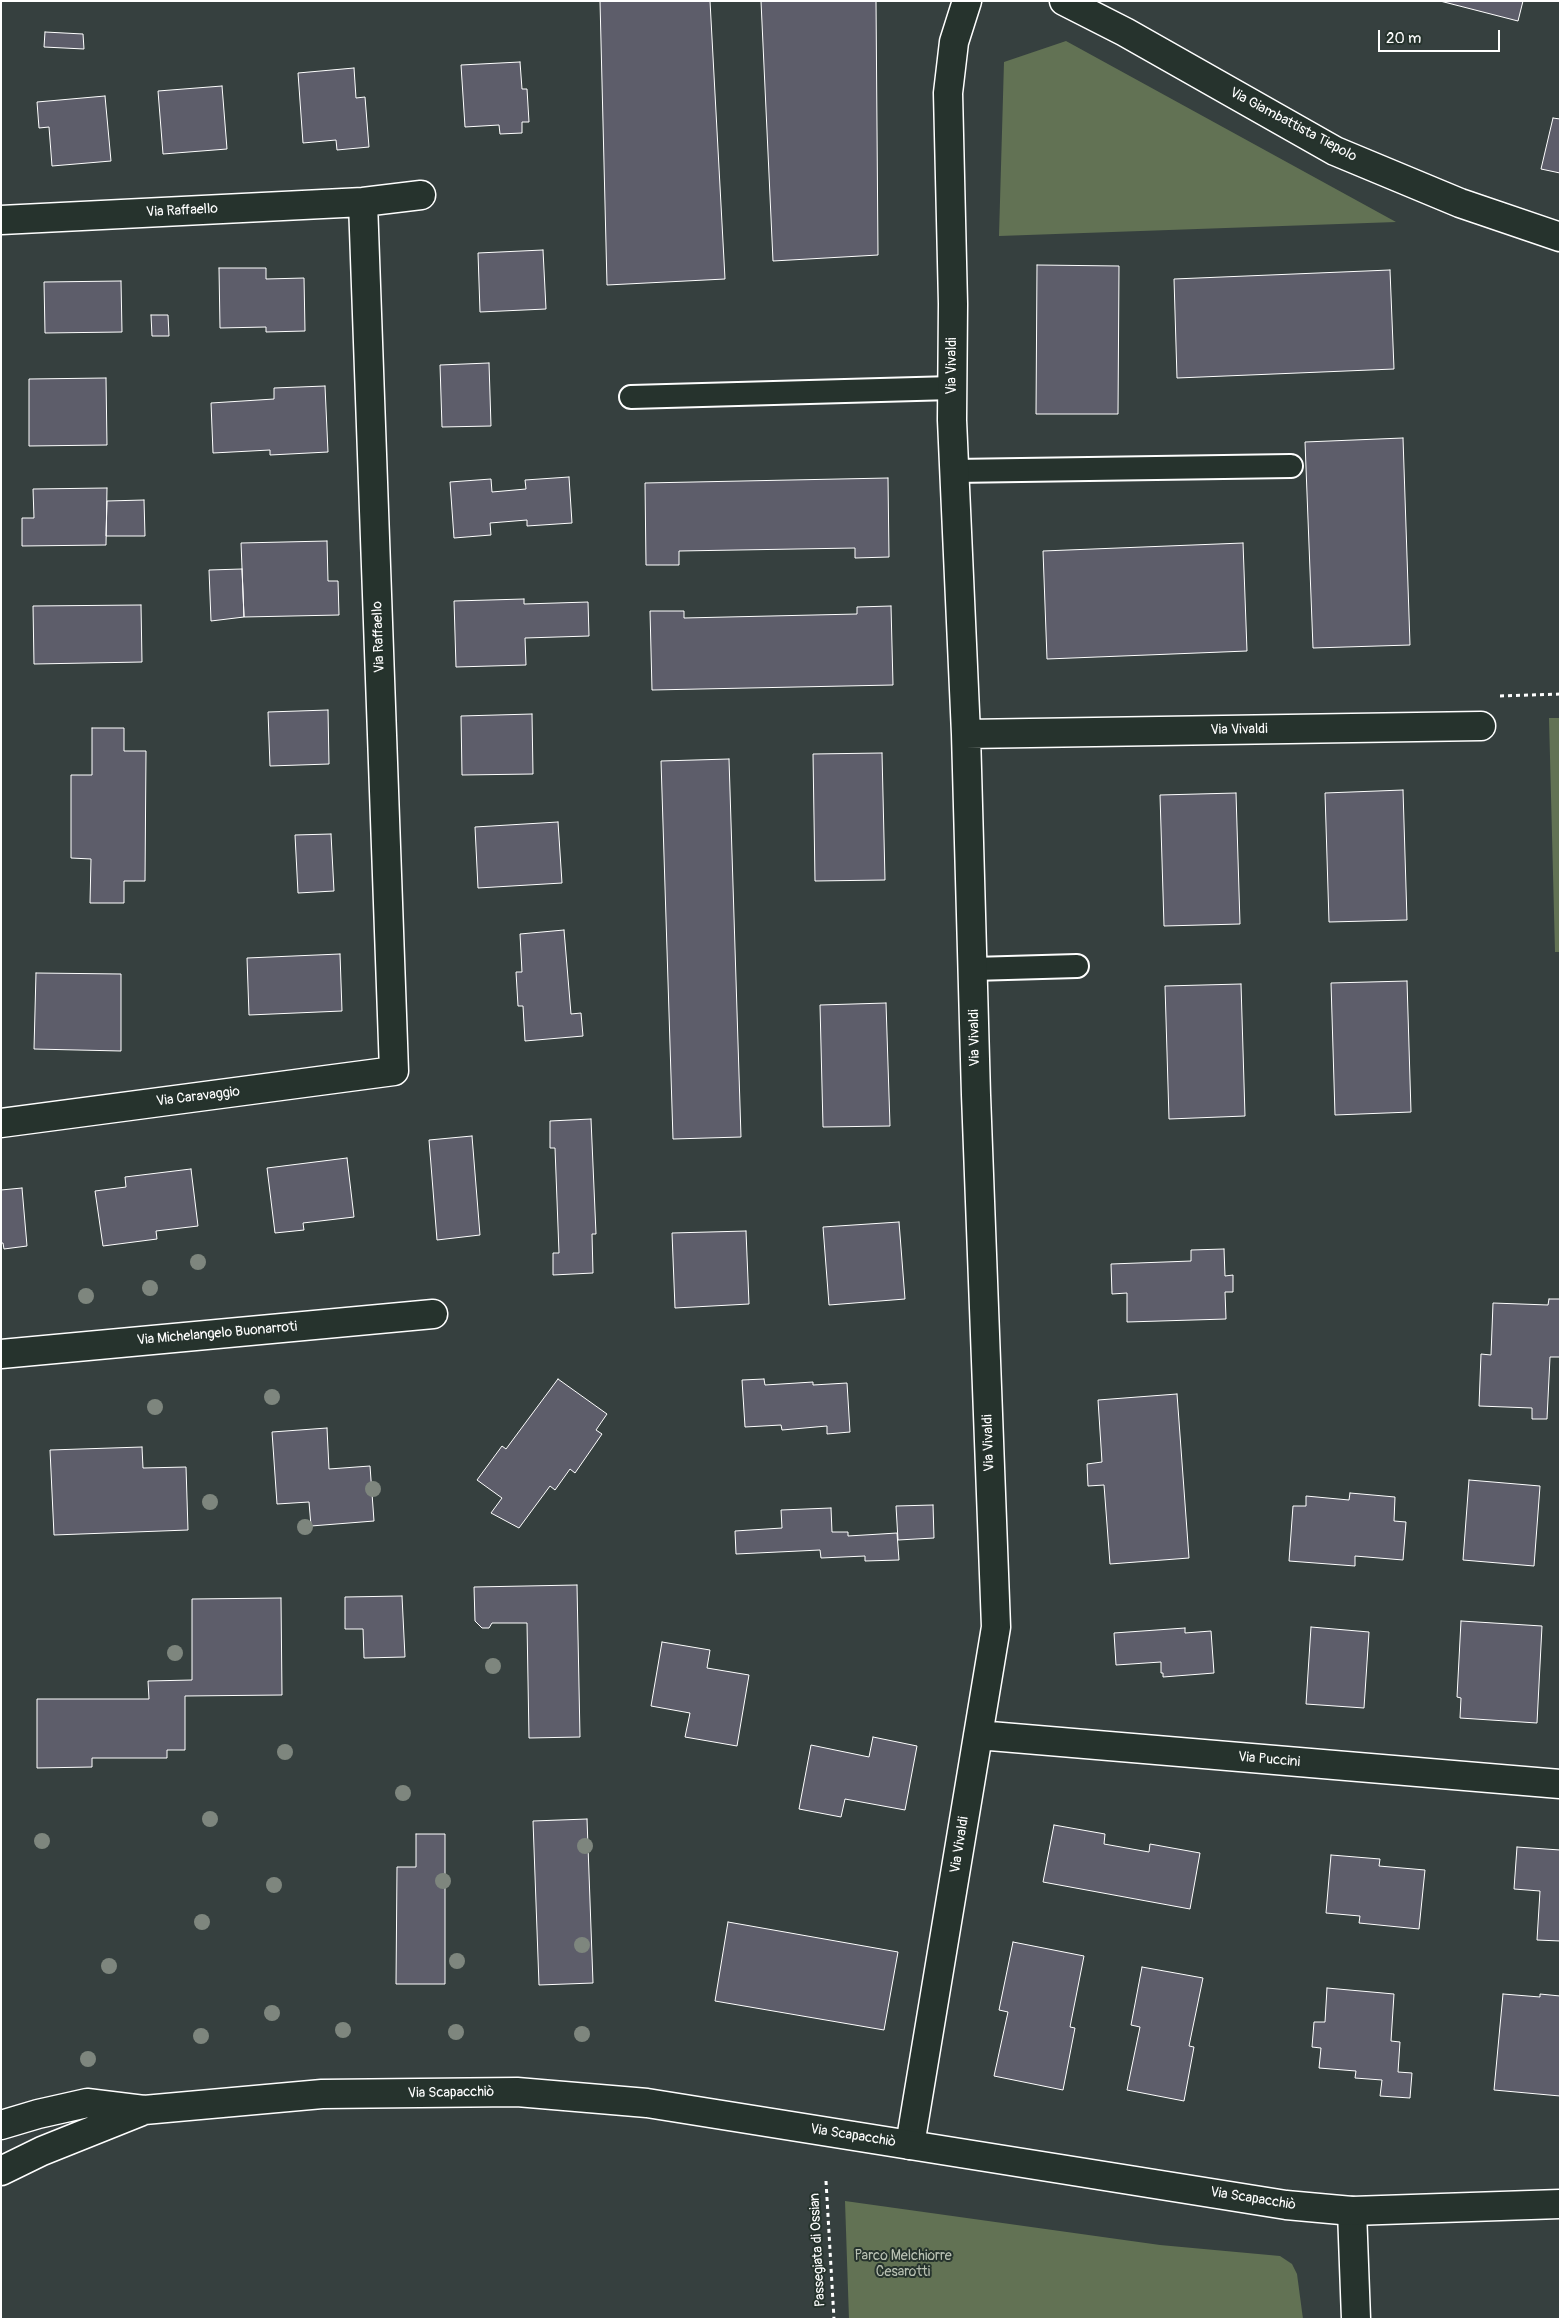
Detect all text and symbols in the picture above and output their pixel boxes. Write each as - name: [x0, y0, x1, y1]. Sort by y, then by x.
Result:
- scale bar: [1381, 20, 1504, 52]
- text: 20 m: [1386, 29, 1421, 48]
- street label: Via Giambattista Tiepolo: [1227, 84, 1359, 166]
- street label: Via Raffaello: [146, 201, 218, 221]
- street label: Via Vivaldi: [944, 337, 960, 395]
- street label: Via Raffaello: [369, 601, 389, 673]
- street label: Via Vivaldi: [1210, 721, 1268, 739]
- street label: Via Vivaldi: [966, 1009, 984, 1067]
- street label: Via Caravaggio: [155, 1084, 241, 1110]
- street label: Via Michelangelo Buonarroti: [136, 1319, 298, 1349]
- street label: Via Vivaldi: [980, 1414, 998, 1472]
- street label: Via Puccini: [1237, 1749, 1301, 1771]
- street label: Via Vivaldi: [947, 1815, 973, 1875]
- street label: Via Scapacchiò: [408, 2084, 494, 2102]
- street label: Via Scapacchiò: [809, 2121, 897, 2151]
- street label: Via Scapacchiò: [1209, 2184, 1297, 2214]
- street label: Passegiata di Ossian: [807, 2193, 829, 2307]
- park label: Parco Melchiorre Cesarotti: [854, 2248, 952, 2280]

